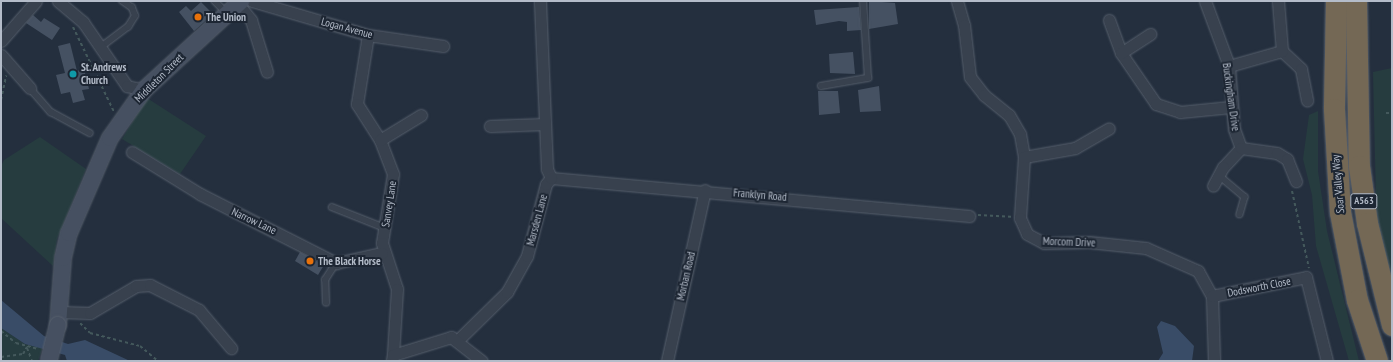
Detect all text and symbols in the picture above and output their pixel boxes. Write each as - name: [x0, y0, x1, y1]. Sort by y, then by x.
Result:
- place label: The Union: [206, 10, 246, 24]
- marker: The Union: [193, 12, 203, 22]
- street label: Logan Avenue: [320, 15, 374, 41]
- street label: Middleton Street: [132, 51, 186, 105]
- place label: St. Andrews Church: [81, 61, 127, 87]
- street label: Buckingham Drive: [1220, 62, 1242, 132]
- marker: St. Andrews Church: [68, 69, 78, 79]
- street label: Soar Valley Way: [1329, 154, 1347, 214]
- street label: Sanvey Lane: [379, 180, 399, 228]
- street label: Franklyn Road: [733, 186, 787, 204]
- street label: Marsden Lane: [524, 193, 550, 247]
- road number: A563: [1350, 193, 1378, 209]
- street label: Narrow Lane: [229, 205, 279, 237]
- street label: Morcom Drive: [1042, 234, 1096, 250]
- street label: Morban Road: [674, 250, 698, 302]
- place label: The Black Horse: [318, 254, 381, 268]
- marker: The Black Horse: [305, 256, 315, 266]
- street label: Dodsworth Close: [1226, 274, 1292, 300]

